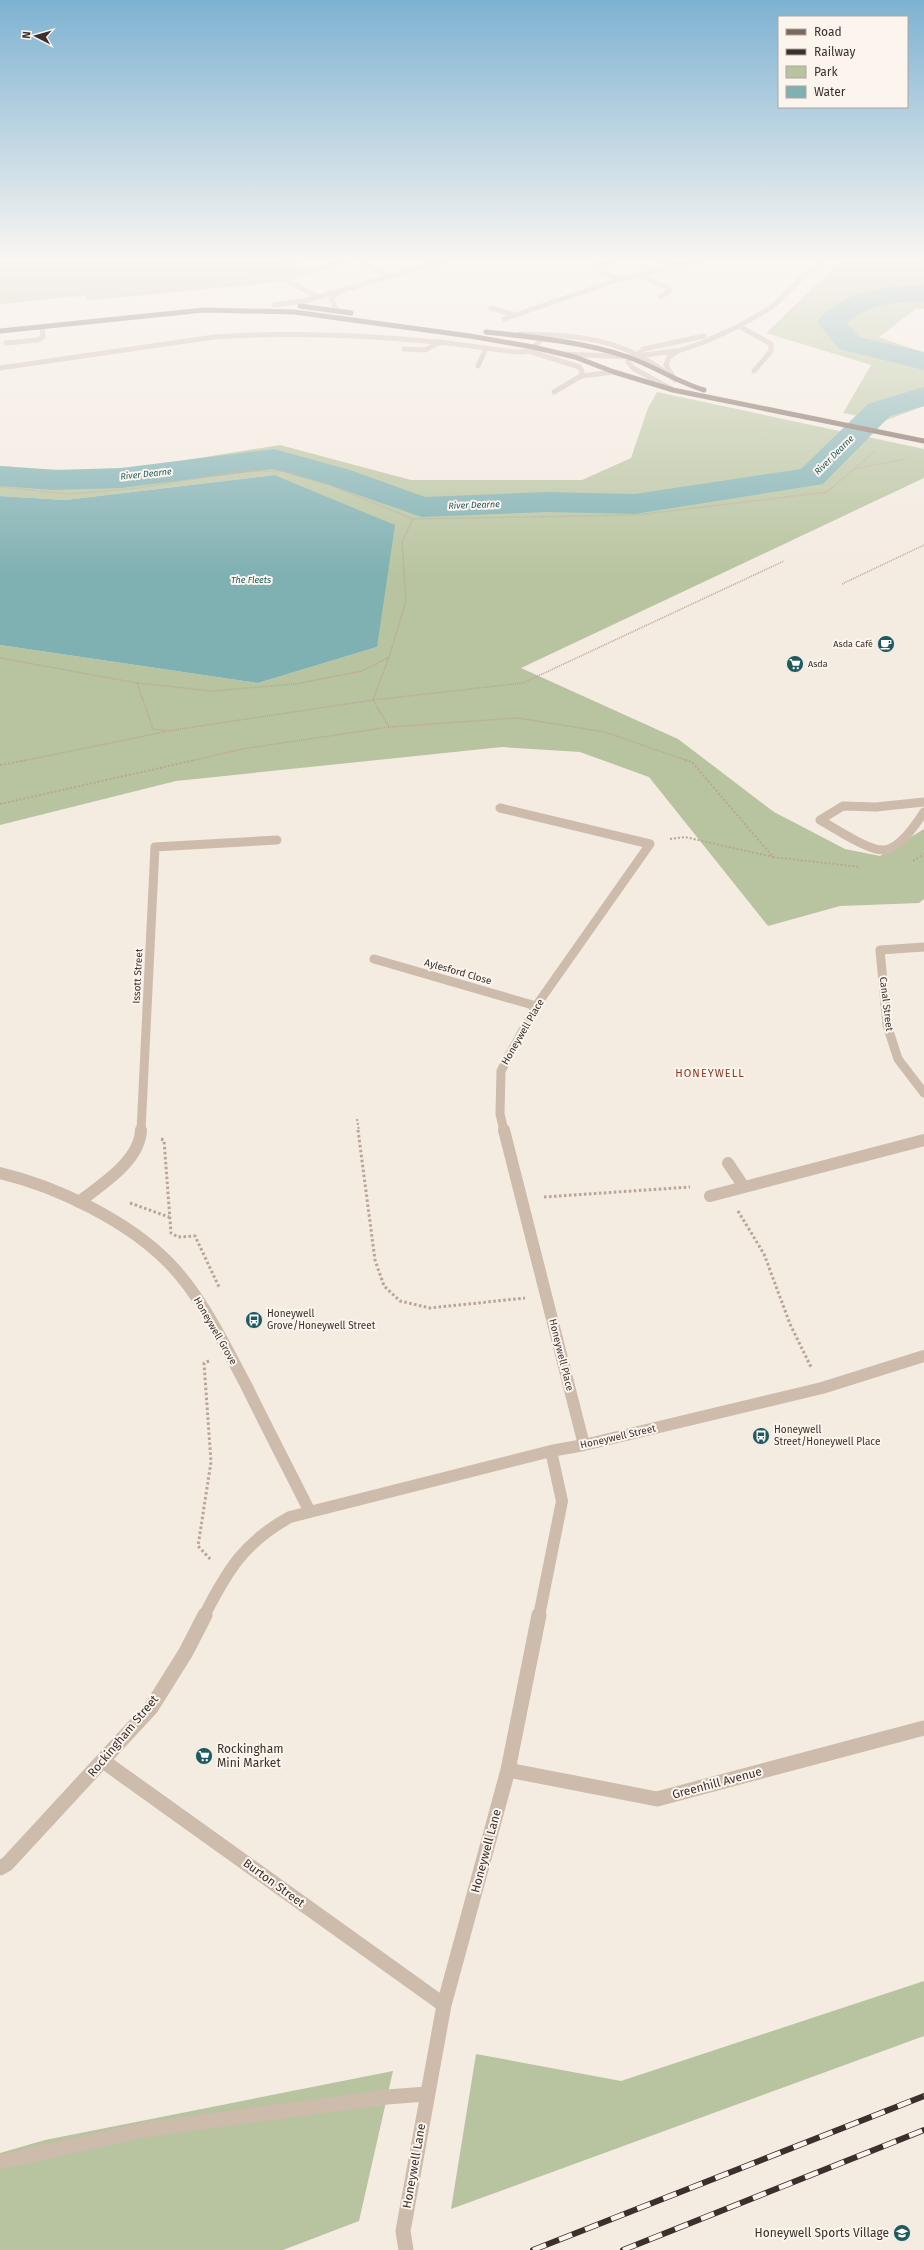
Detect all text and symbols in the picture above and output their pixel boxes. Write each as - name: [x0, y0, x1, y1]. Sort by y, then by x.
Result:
- north arrow: [16, 16, 56, 56]
- legend: [778, 16, 908, 108]
- text: Road: [814, 25, 842, 39]
- text: N: [20, 31, 33, 39]
- text: Railway: [814, 45, 855, 59]
- text: Park: [814, 65, 838, 79]
- text: Water: [814, 85, 846, 99]
- water label: River Dearne: [812, 433, 856, 477]
- water label: River Dearne: [120, 466, 172, 482]
- water label: River Dearne: [448, 499, 500, 511]
- water label: The Fleets: [231, 575, 271, 585]
- cafe icon: Asda Café: [876, 634, 896, 654]
- place label: Asda Café: [833, 639, 873, 649]
- supermarket icon: Asda: [785, 654, 805, 674]
- place label: Asda: [808, 659, 828, 669]
- street label: Issott Street: [131, 948, 145, 1004]
- street label: Aylesford Close: [423, 957, 493, 987]
- street label: Canal Street: [877, 976, 895, 1032]
- street label: Honeywell Place: [499, 997, 547, 1067]
- district label: HONEYWELL: [675, 1067, 745, 1080]
- street label: Honeywell Grove: [191, 1295, 239, 1367]
- place label: Honeywell Grove/Honeywell Street: [267, 1308, 376, 1332]
- bus stop icon: Honeywell Grove/Honeywell Street: [244, 1310, 264, 1330]
- street label: Honeywell Place: [546, 1318, 576, 1392]
- street label: Honeywell Street: [579, 1422, 657, 1452]
- place label: Honeywell Street/Honeywell Place: [774, 1424, 880, 1448]
- bus stop icon: Honeywell Street/Honeywell Place: [751, 1426, 771, 1446]
- street label: Rockingham Street: [85, 1692, 162, 1780]
- place label: Rockingham Mini Market: [217, 1742, 283, 1770]
- supermarket icon: Rockingham Mini Market: [194, 1746, 214, 1766]
- street label: Greenhill Avenue: [671, 1764, 763, 1802]
- street label: Honeywell Lane: [468, 1808, 504, 1894]
- street label: Burton Street: [240, 1856, 308, 1910]
- street label: Honeywell Lane: [400, 2122, 428, 2210]
- school or university icon: Honeywell Sports Village: [892, 2223, 912, 2243]
- place label: Honeywell Sports Village: [755, 2226, 889, 2240]

